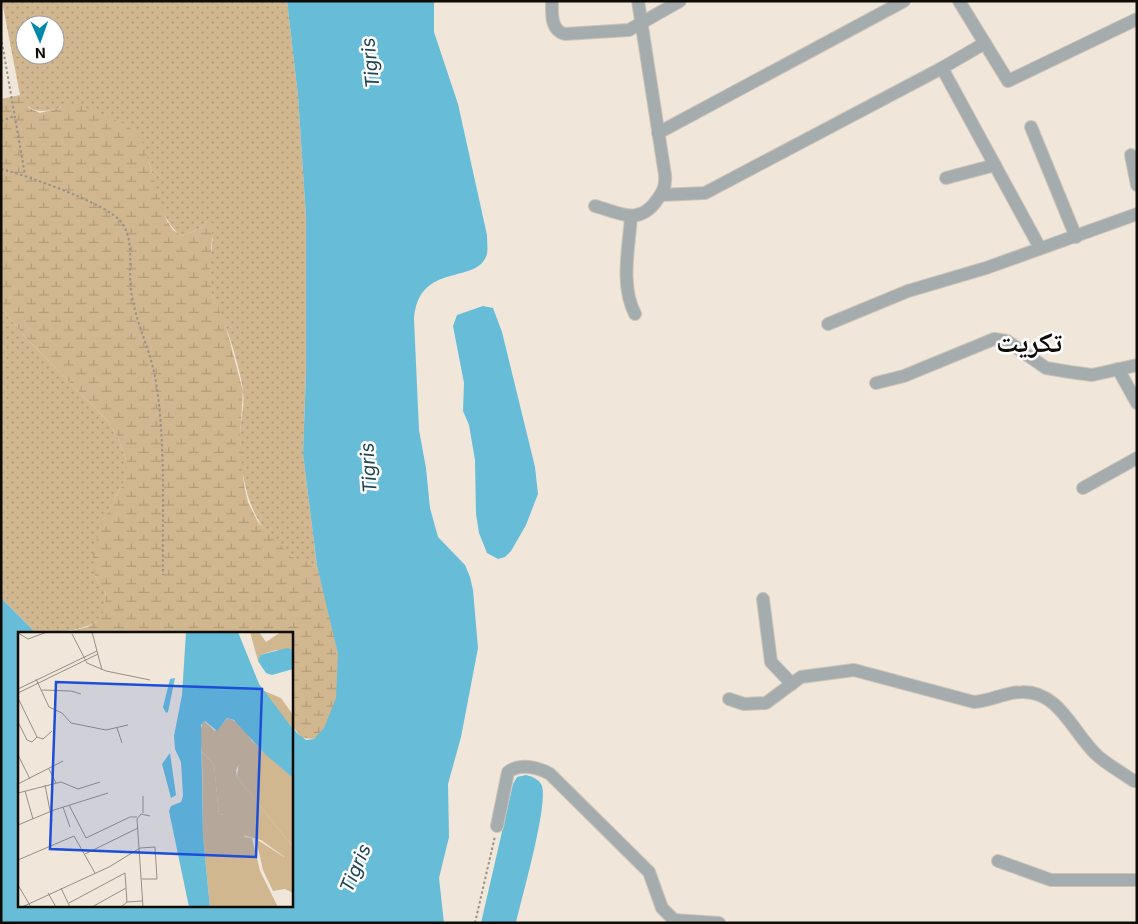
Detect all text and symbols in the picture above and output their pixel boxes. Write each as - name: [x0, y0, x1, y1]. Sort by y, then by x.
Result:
- north arrow: [15, 15, 65, 65]
- water label: Tigris: [356, 37, 385, 89]
- text: N: [35, 45, 46, 62]
- district label: تكريت: [996, 325, 1063, 359]
- water label: Tigris: [355, 442, 382, 494]
- inset map: [18, 632, 292, 906]
- water label: Tigris: [335, 840, 376, 896]

